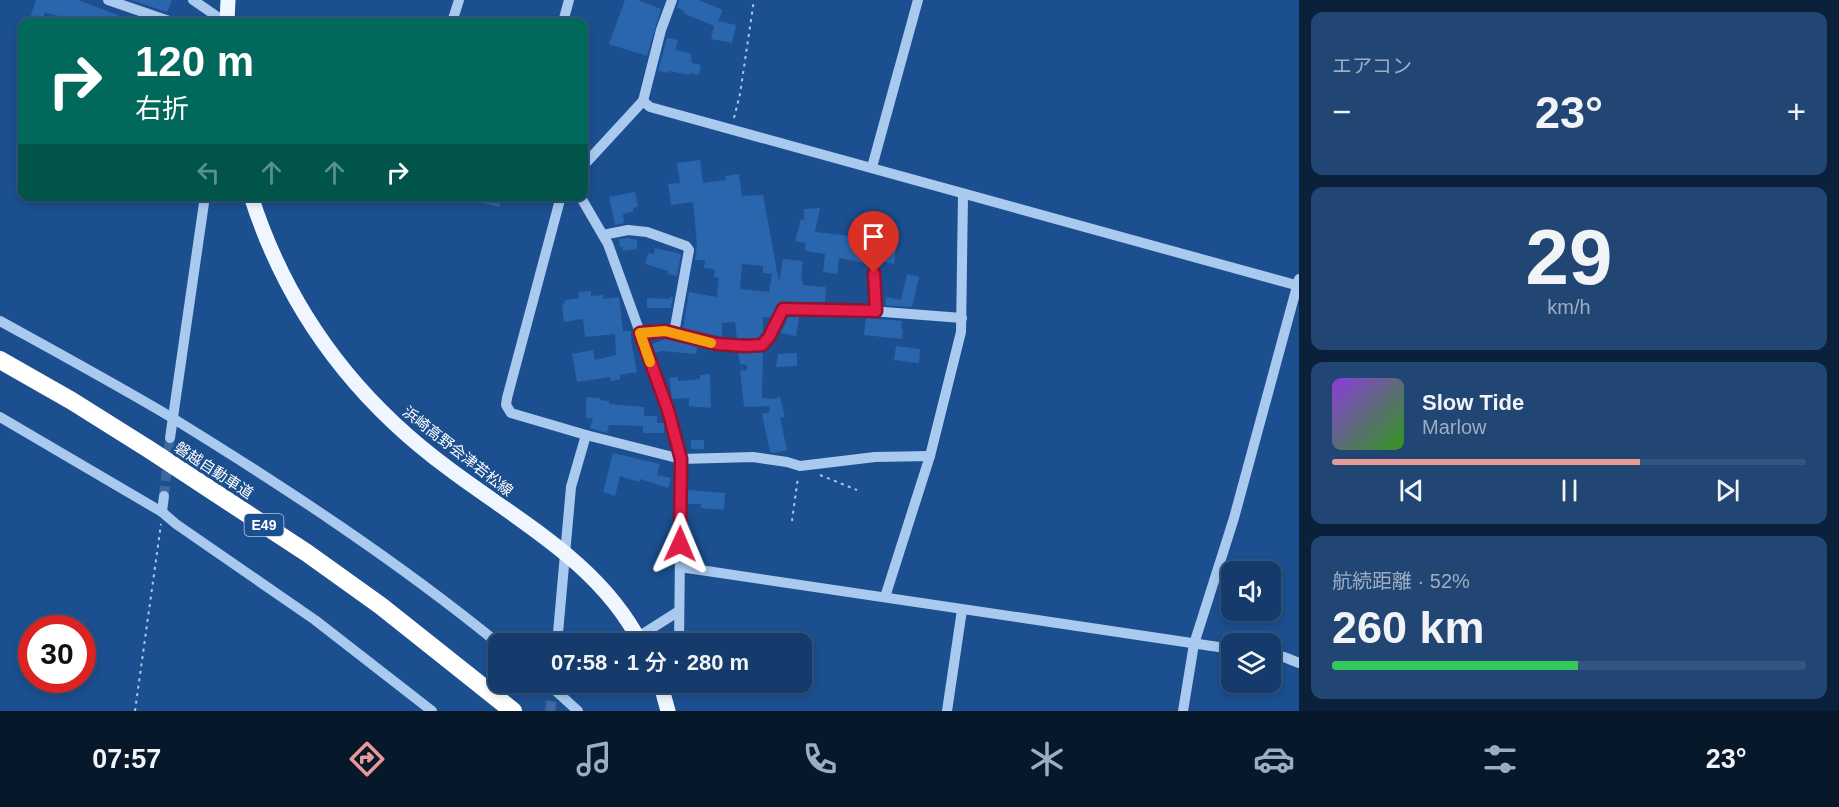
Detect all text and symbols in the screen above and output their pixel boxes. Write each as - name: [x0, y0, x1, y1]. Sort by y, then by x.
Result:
- text: 120 m: [135, 38, 254, 85]
- icon: right: [36, 42, 114, 120]
- text: エアコン: [1332, 55, 1412, 77]
- text: 23°: [1535, 87, 1603, 138]
- text: −: [1332, 93, 1351, 130]
- text: +: [1787, 93, 1806, 130]
- text: 右折: [135, 94, 189, 124]
- icon: left: [192, 156, 225, 189]
- icon: ahead: [255, 156, 288, 189]
- icon: ahead: [318, 156, 351, 189]
- icon: right: [381, 156, 414, 189]
- pin: [848, 211, 899, 273]
- text: 29: [1526, 213, 1612, 301]
- icon: arrive: [857, 220, 890, 253]
- text: km/h: [1547, 296, 1591, 318]
- text: Slow Tide: [1422, 390, 1524, 415]
- street label: 浜崎高野会津若松線: [400, 403, 516, 499]
- text: Marlow: [1422, 416, 1486, 438]
- street label: 磐越自動車道: [172, 438, 256, 502]
- icon: previous: [1395, 474, 1428, 507]
- icon: pause: [1553, 474, 1586, 507]
- icon: next: [1711, 474, 1744, 507]
- position arrow: [648, 512, 712, 576]
- road number: E49: [244, 514, 284, 536]
- map controls: [1221, 561, 1281, 693]
- button: sound: [1221, 561, 1281, 621]
- text: 航続距離 · 52%: [1332, 570, 1470, 592]
- text: 260 km: [1332, 602, 1485, 653]
- speed limit sign: 30: [18, 615, 96, 693]
- button: layers: [1221, 633, 1281, 693]
- text: 07:58 · 1 分 · 280 m: [551, 650, 749, 675]
- icon: directions: [346, 738, 388, 780]
- icon: music: [573, 738, 615, 780]
- icon: phone: [799, 738, 841, 780]
- icon: climate: [1026, 738, 1068, 780]
- icon: car: [1253, 738, 1295, 780]
- icon: filters: [1479, 738, 1521, 780]
- text: 07:57: [92, 744, 161, 774]
- text: 23°: [1706, 744, 1747, 774]

